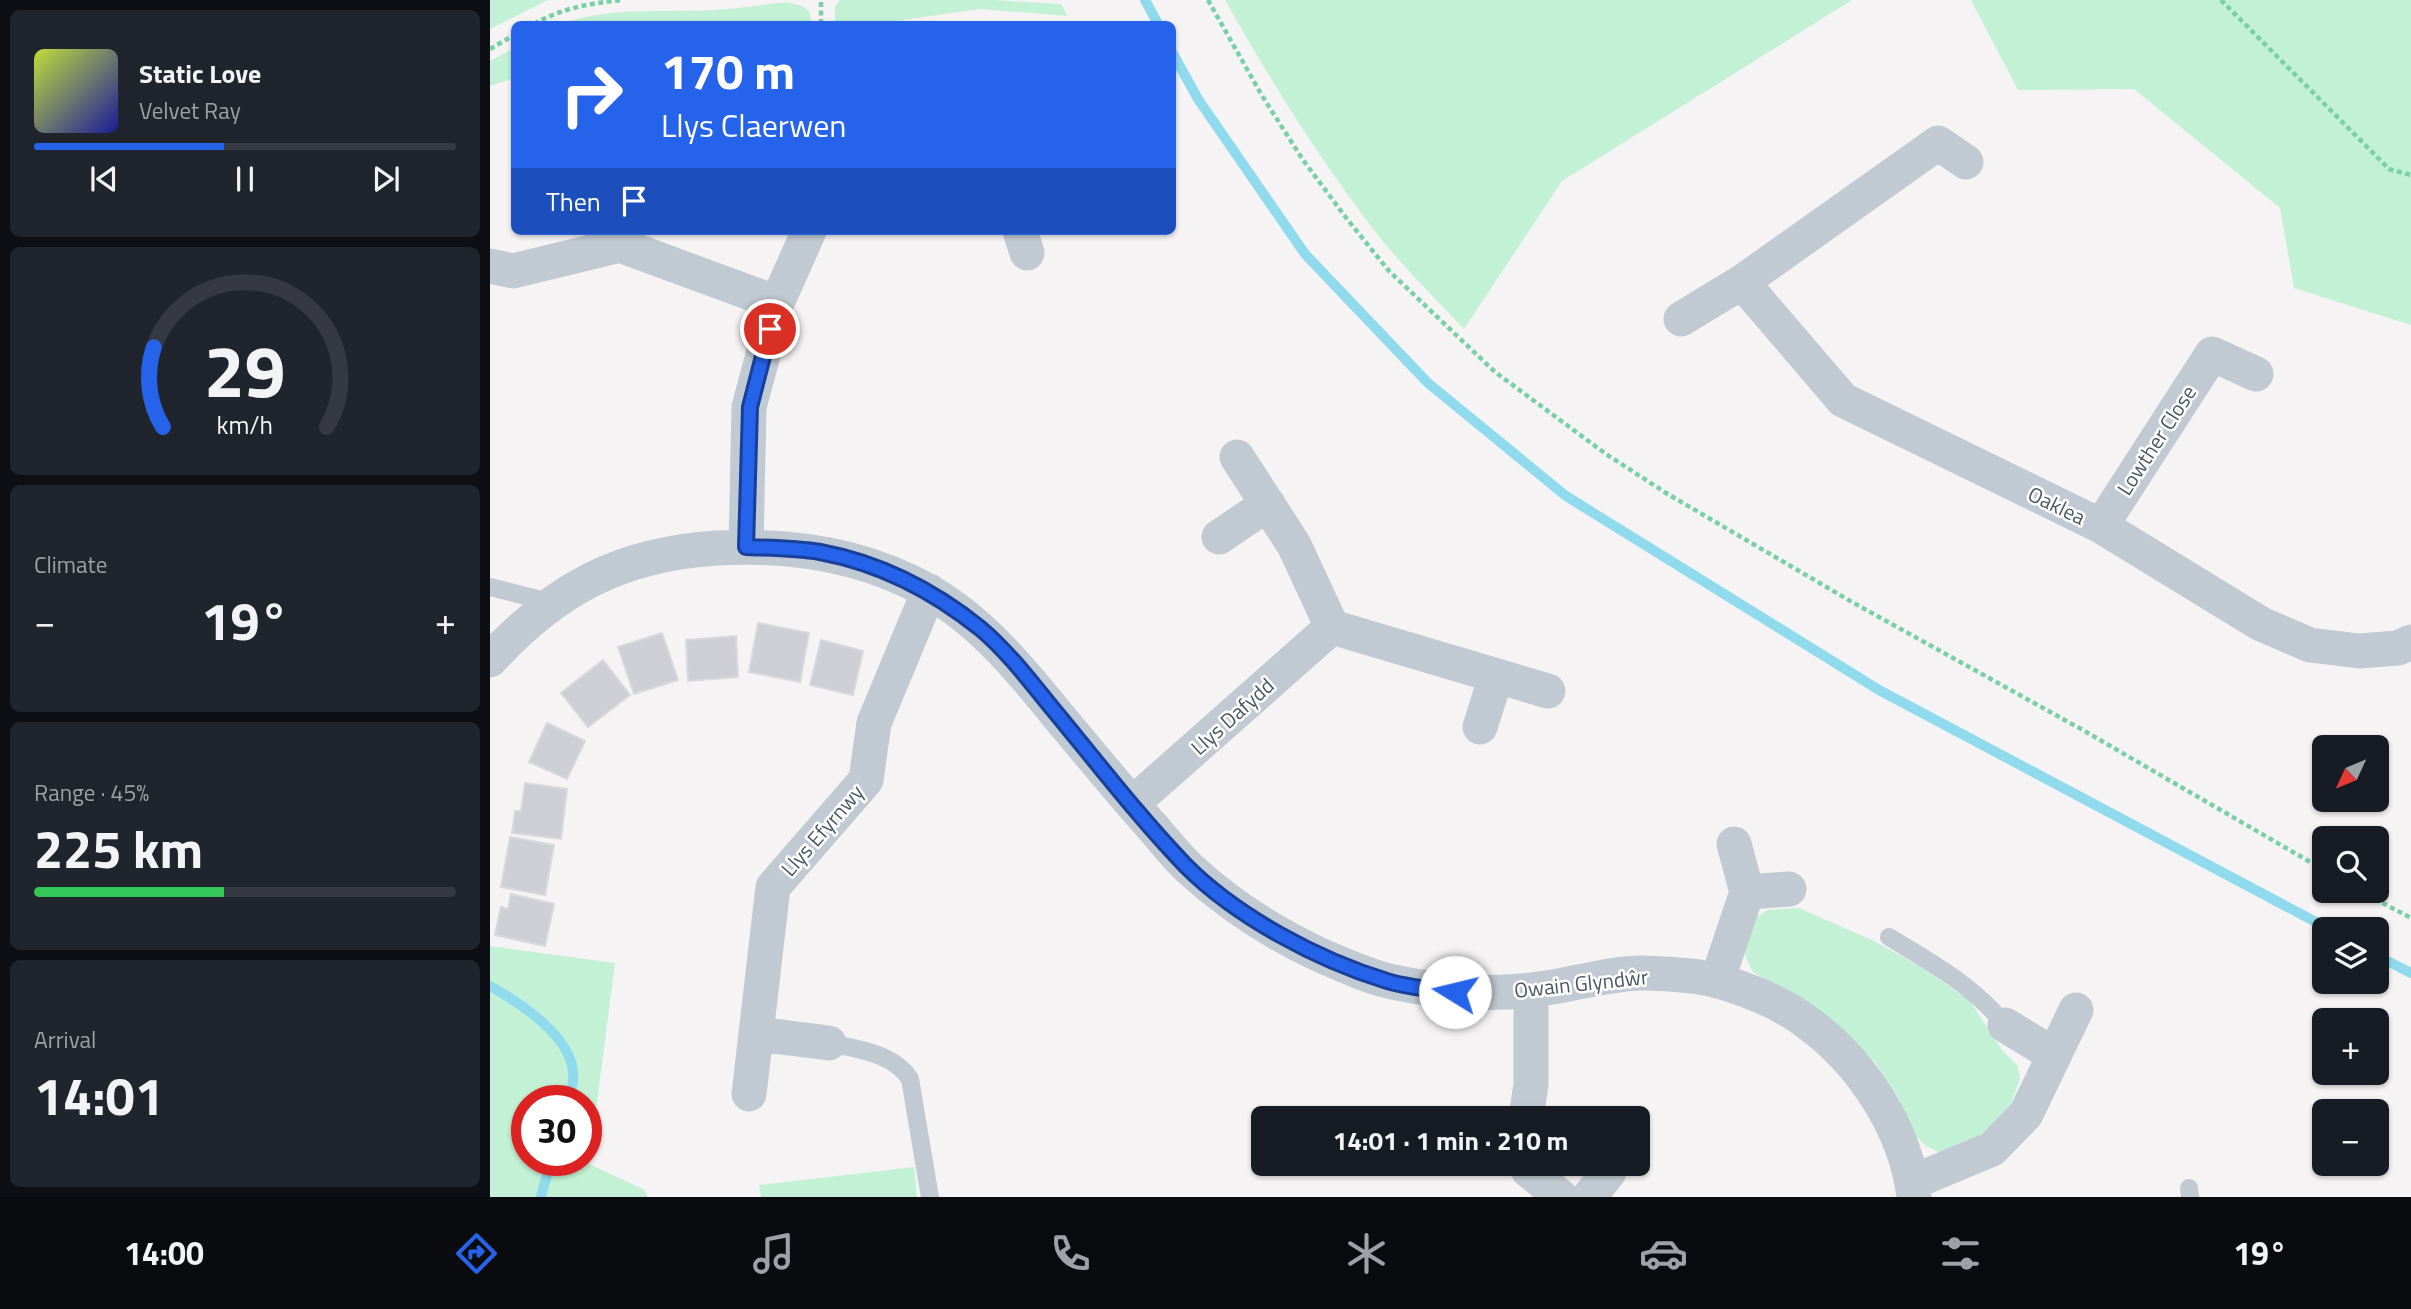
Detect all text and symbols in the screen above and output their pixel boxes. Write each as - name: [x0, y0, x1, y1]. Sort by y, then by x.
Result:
- text: 170 m: [661, 33, 795, 108]
- icon: right: [546, 49, 637, 140]
- text: Static Love: [139, 54, 261, 93]
- text: Velvet Ray: [139, 93, 241, 128]
- text: Llys Claerwen: [661, 101, 847, 149]
- icon: previous: [85, 160, 123, 198]
- icon: pause: [226, 160, 264, 198]
- icon: next: [367, 160, 405, 198]
- text: Then: [546, 182, 601, 221]
- icon: arrive: [615, 182, 653, 220]
- pin: [740, 299, 800, 359]
- icon: arrive: [751, 310, 789, 348]
- text: 29: [204, 316, 286, 426]
- street label: Lowther Close: [2108, 379, 2204, 501]
- text: km/h: [217, 406, 273, 444]
- street label: Oaklea: [2023, 477, 2092, 533]
- text: Climate: [34, 547, 107, 582]
- text: 19°: [201, 581, 289, 660]
- text: −: [34, 592, 55, 650]
- text: +: [435, 592, 456, 650]
- street label: Llys Dafydd: [1183, 670, 1281, 762]
- north arrow: [2312, 735, 2389, 812]
- map controls: [2312, 735, 2389, 1176]
- text: Range · 45%: [34, 775, 149, 810]
- street label: Llys Efyrnwy: [773, 777, 871, 883]
- text: 225 km: [34, 809, 203, 888]
- button: search: [2312, 826, 2389, 903]
- button: layers: [2312, 917, 2389, 994]
- position arrow: [1418, 955, 1492, 1029]
- street label: Owain Glyndŵr: [1513, 960, 1649, 1006]
- button: +: [2312, 1008, 2389, 1085]
- text: Arrival: [34, 1022, 96, 1057]
- text: 14:01: [34, 1056, 164, 1135]
- speed limit sign: 30: [511, 1085, 602, 1176]
- button: −: [2312, 1099, 2389, 1176]
- text: 14:01 · 1 min · 210 m: [1333, 1121, 1568, 1160]
- text: 14:00: [124, 1229, 204, 1277]
- icon: directions: [452, 1229, 501, 1278]
- icon: music: [749, 1229, 798, 1278]
- icon: phone: [1046, 1229, 1095, 1278]
- icon: climate: [1342, 1229, 1391, 1278]
- icon: car: [1639, 1229, 1688, 1278]
- icon: filters: [1936, 1229, 1985, 1278]
- text: 19°: [2233, 1229, 2287, 1277]

